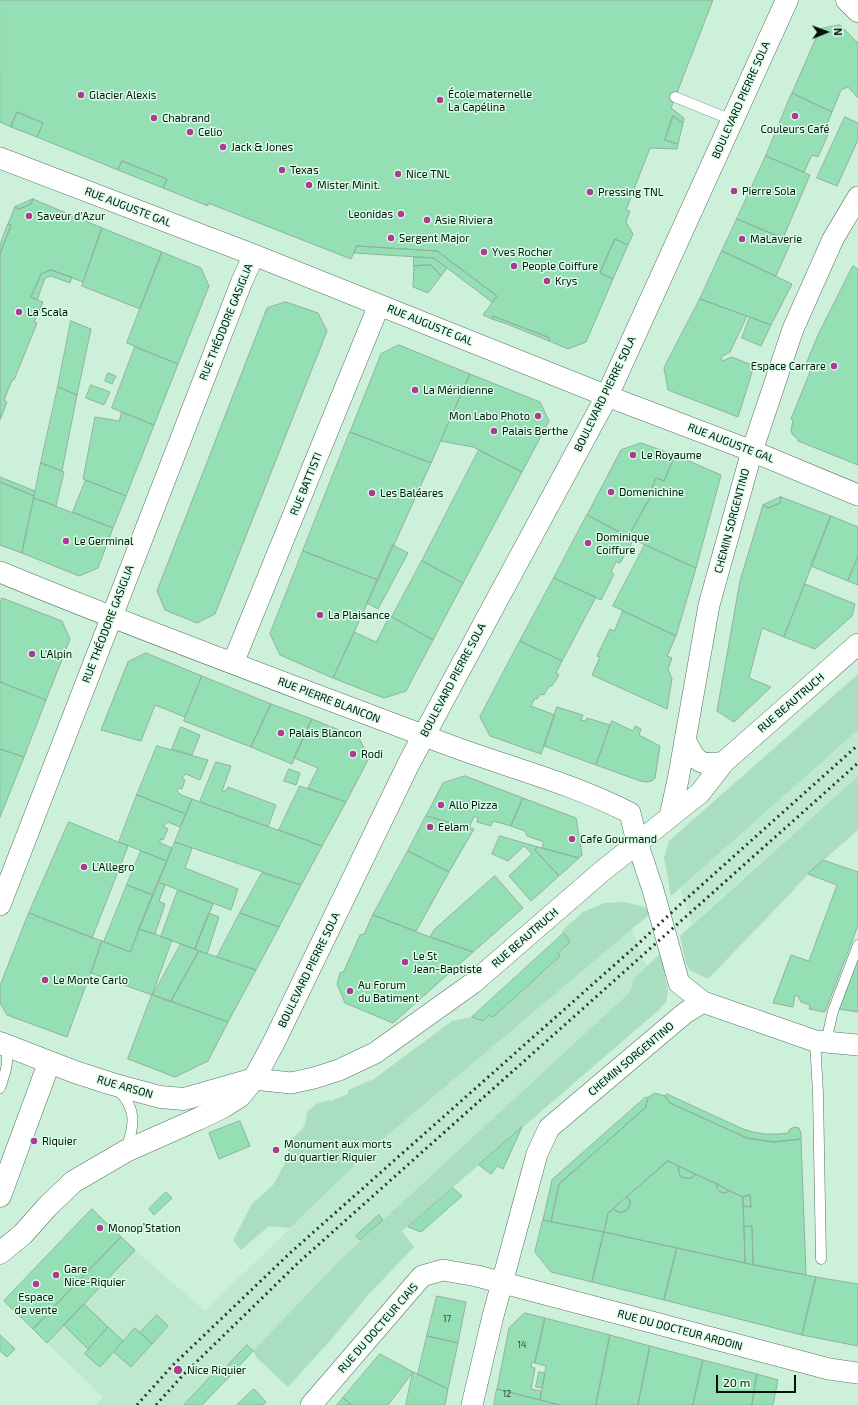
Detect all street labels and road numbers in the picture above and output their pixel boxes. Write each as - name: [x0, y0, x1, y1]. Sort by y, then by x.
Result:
- street label: BOULEVARD PIERRE SOLA: [709, 39, 773, 161]
- street label: RUE AUGUSTE GAL: [83, 184, 173, 230]
- street label: RUE THÉODORE GASIGLIA: [196, 262, 256, 382]
- street label: RUE AUGUSTE GAL: [385, 302, 475, 348]
- street label: BOULEVARD PIERRE SOLA: [571, 334, 639, 454]
- street label: RUE AUGUSTE GAL: [686, 420, 776, 466]
- street label: RUE BATTISTI: [287, 451, 325, 517]
- street label: CHEMIN SORGENTINO: [712, 467, 752, 575]
- street label: RUE THÉODORE GASIGLIA: [79, 563, 137, 685]
- street label: BOULEVARD PIERRE SOLA: [417, 621, 489, 739]
- street label: RUE BEAUTRUCH: [755, 670, 827, 736]
- street label: RUE PIERRE BLANCON: [276, 674, 382, 726]
- street label: RUE BEAUTRUCH: [489, 905, 561, 971]
- street label: BOULEVARD PIERRE SOLA: [275, 910, 343, 1030]
- street label: CHEMIN SORGENTINO: [585, 1019, 677, 1099]
- street label: RUE ARSON: [95, 1073, 155, 1101]
- street label: RUE DU DOCTEUR CIAIS: [335, 1280, 421, 1376]
- street label: RUE DU DOCTEUR ARDOIN: [616, 1307, 744, 1353]

